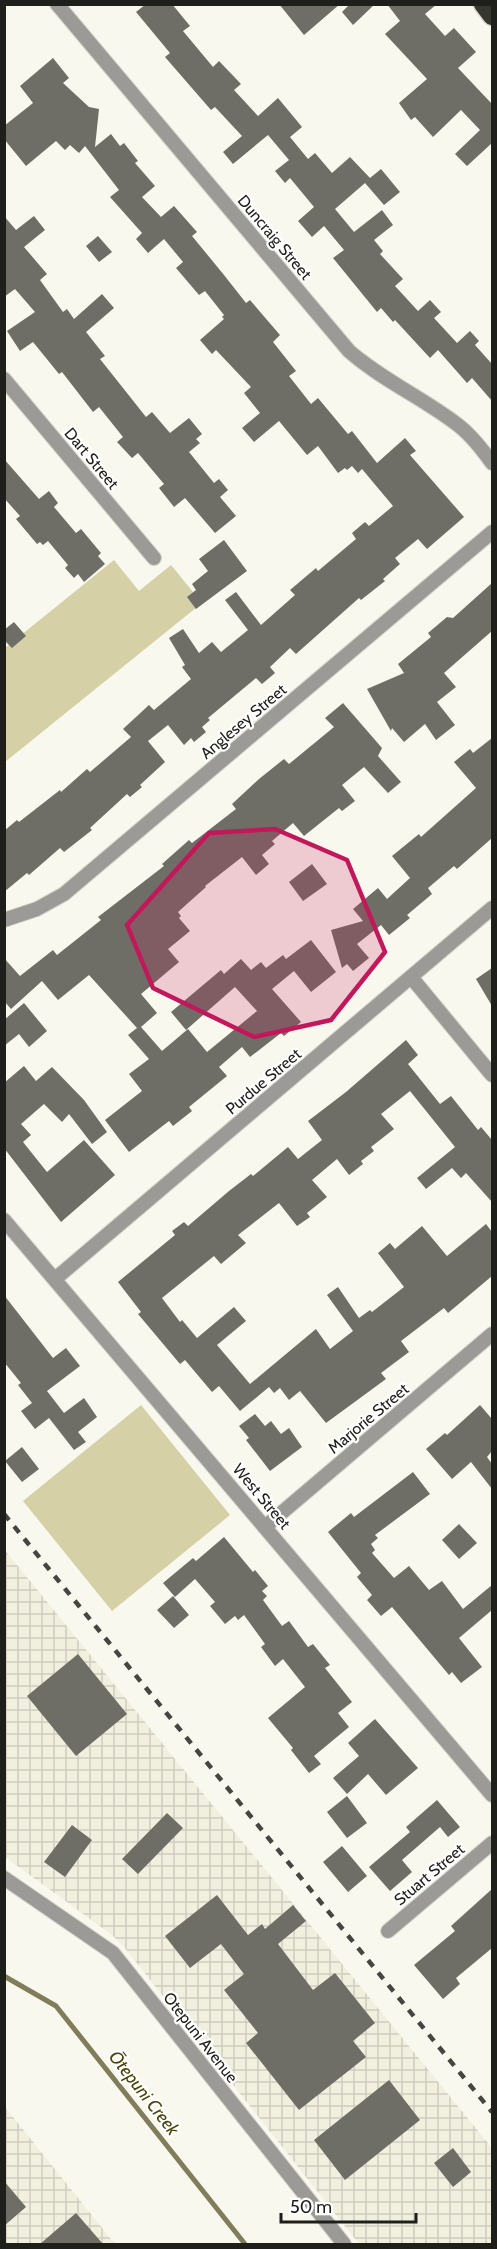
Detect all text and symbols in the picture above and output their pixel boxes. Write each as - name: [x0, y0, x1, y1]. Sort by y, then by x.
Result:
- street label: Duncraig Street: [234, 191, 316, 284]
- street label: Dart Street: [60, 424, 123, 493]
- street label: Anglesey Street: [197, 680, 291, 763]
- street label: Purdue Street: [222, 1044, 305, 1118]
- street label: Marjorie Street: [324, 1379, 413, 1458]
- street label: West Street: [229, 1460, 295, 1533]
- street label: Stuart Street: [390, 1839, 469, 1909]
- street label: Otepuni Avenue: [159, 1988, 242, 2086]
- water label: Ōtepuni Creek: [104, 2046, 185, 2141]
- scale bar: [281, 2186, 416, 2224]
- text: 50 m: [290, 2196, 332, 2218]

